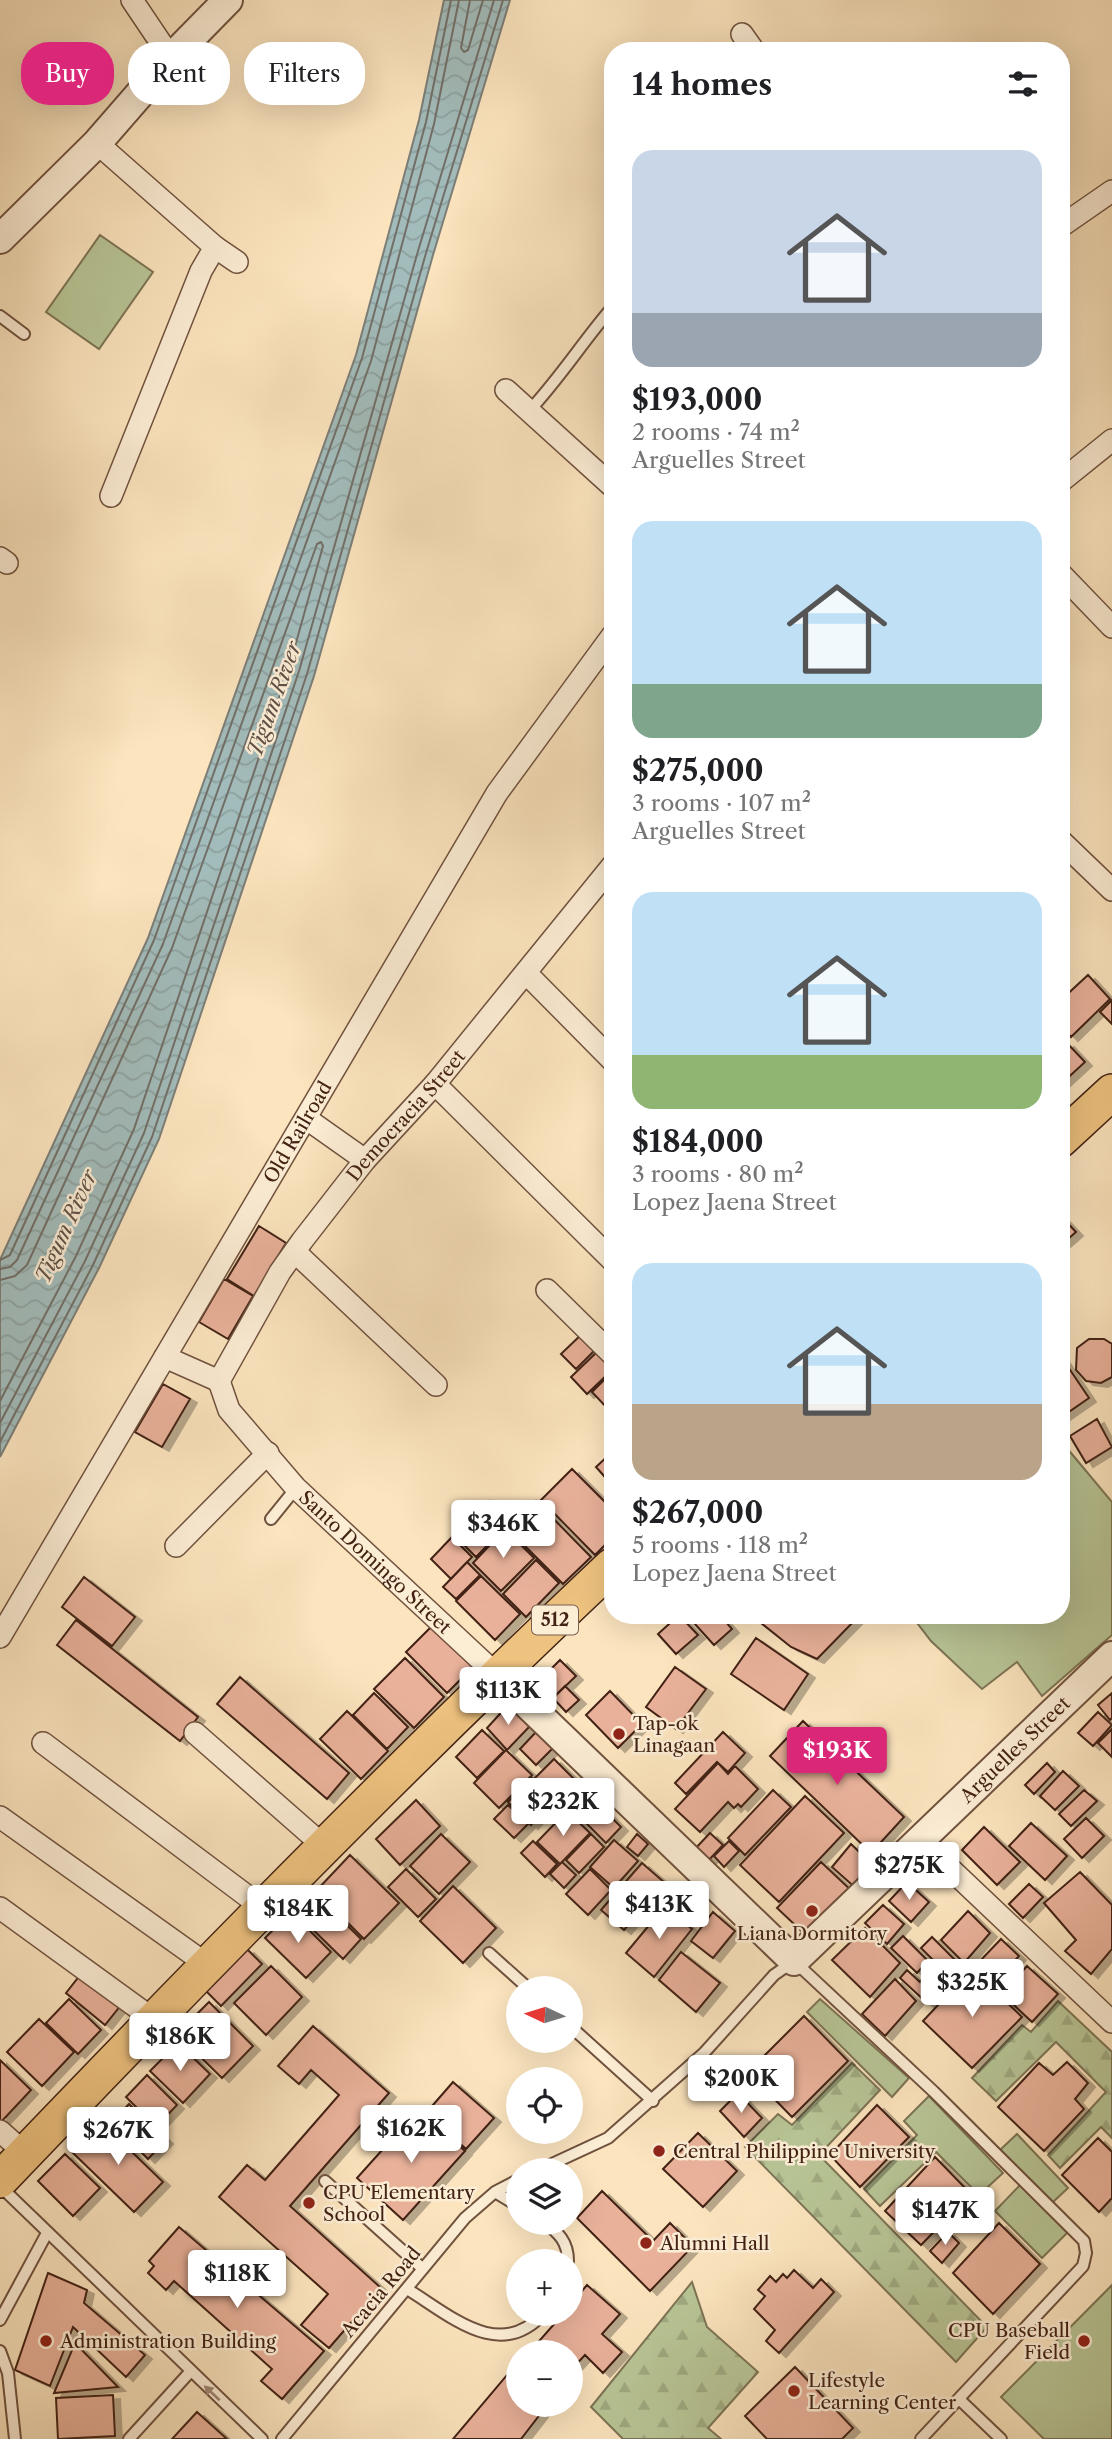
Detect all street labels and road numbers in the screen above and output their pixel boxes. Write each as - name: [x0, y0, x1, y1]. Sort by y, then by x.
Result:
- street label: Democracia Street: [342, 1045, 470, 1186]
- street label: Old Railroad: [258, 1077, 336, 1187]
- street label: Santo Domingo Street: [294, 1485, 457, 1639]
- road number: 512: [532, 1605, 578, 1634]
- street label: Arguelles Street: [954, 1691, 1075, 1808]
- street label: Acacia Road: [336, 2242, 426, 2343]

